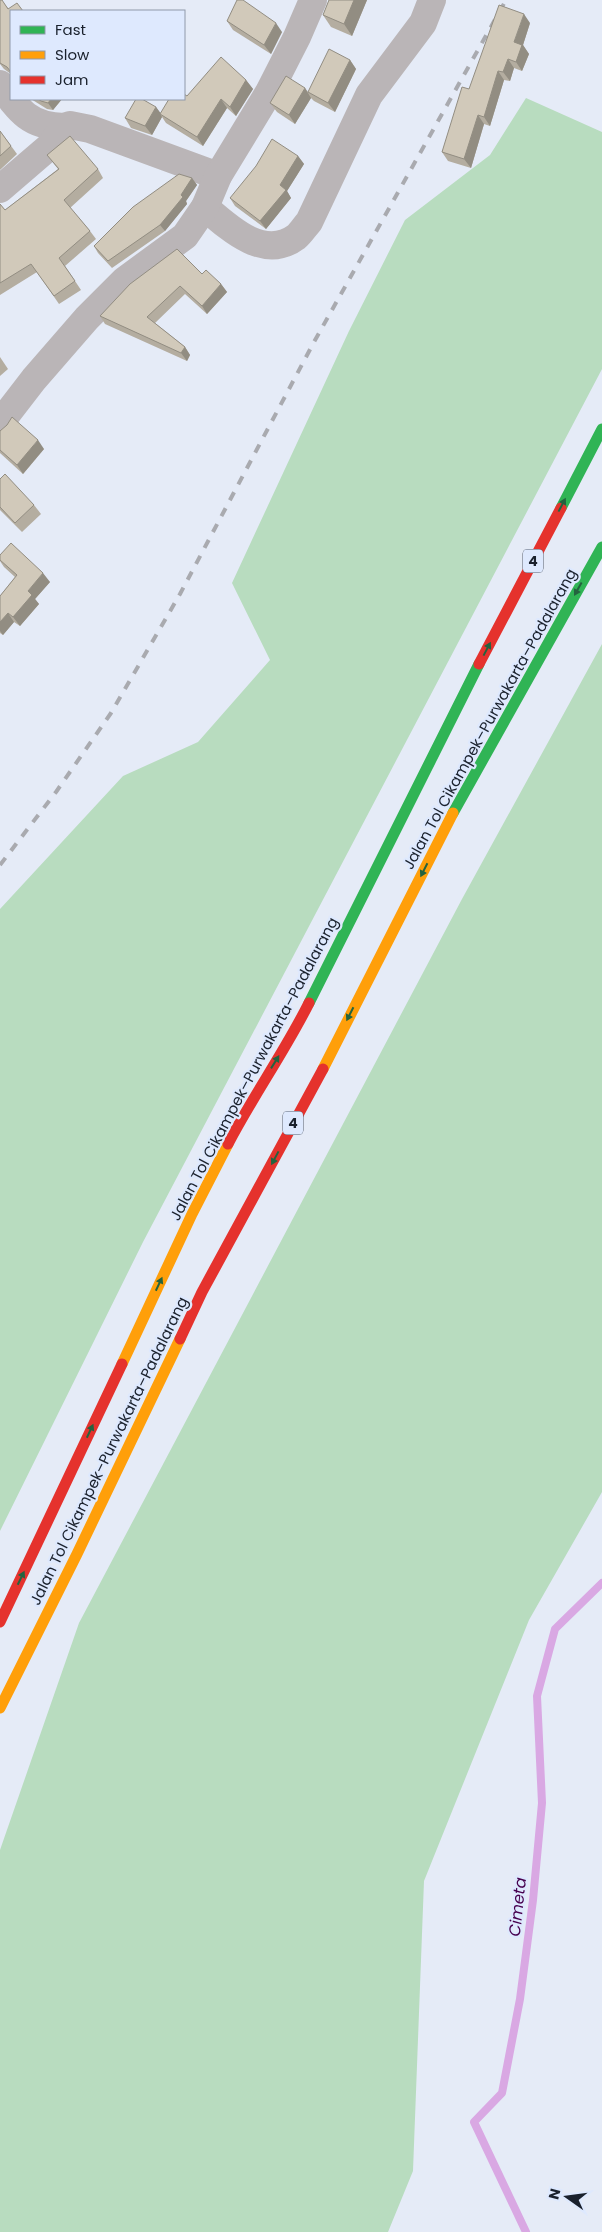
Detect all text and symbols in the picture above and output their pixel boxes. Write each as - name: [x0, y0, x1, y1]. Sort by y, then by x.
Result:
- legend: [10, 10, 185, 100]
- text: Fast: [55, 19, 86, 40]
- text: Slow: [55, 44, 90, 65]
- text: Jam: [55, 69, 89, 90]
- one-way arrow: [558, 498, 566, 512]
- road number: 4: [523, 550, 543, 572]
- street label: Jalan Tol Cikampek–Purwakarta–Padalarang: [398, 565, 581, 873]
- one-way arrow: [574, 582, 582, 596]
- one-way arrow: [483, 642, 491, 656]
- one-way arrow: [420, 862, 428, 877]
- street label: Jalan Tol Cikampek–Purwakarta–Padalarang: [164, 913, 343, 1224]
- one-way arrow: [346, 1007, 354, 1022]
- one-way arrow: [271, 1056, 280, 1069]
- road number: 4: [283, 1112, 303, 1134]
- one-way arrow: [270, 1151, 279, 1165]
- one-way arrow: [155, 1277, 163, 1291]
- street label: Jalan Tol Cikampek–Purwakarta–Padalarang: [24, 1293, 193, 1609]
- one-way arrow: [86, 1424, 94, 1438]
- one-way arrow: [17, 1571, 25, 1585]
- water label: Cimeta: [503, 1876, 532, 1938]
- north arrow: [542, 2172, 592, 2222]
- text: N: [543, 2186, 565, 2201]

